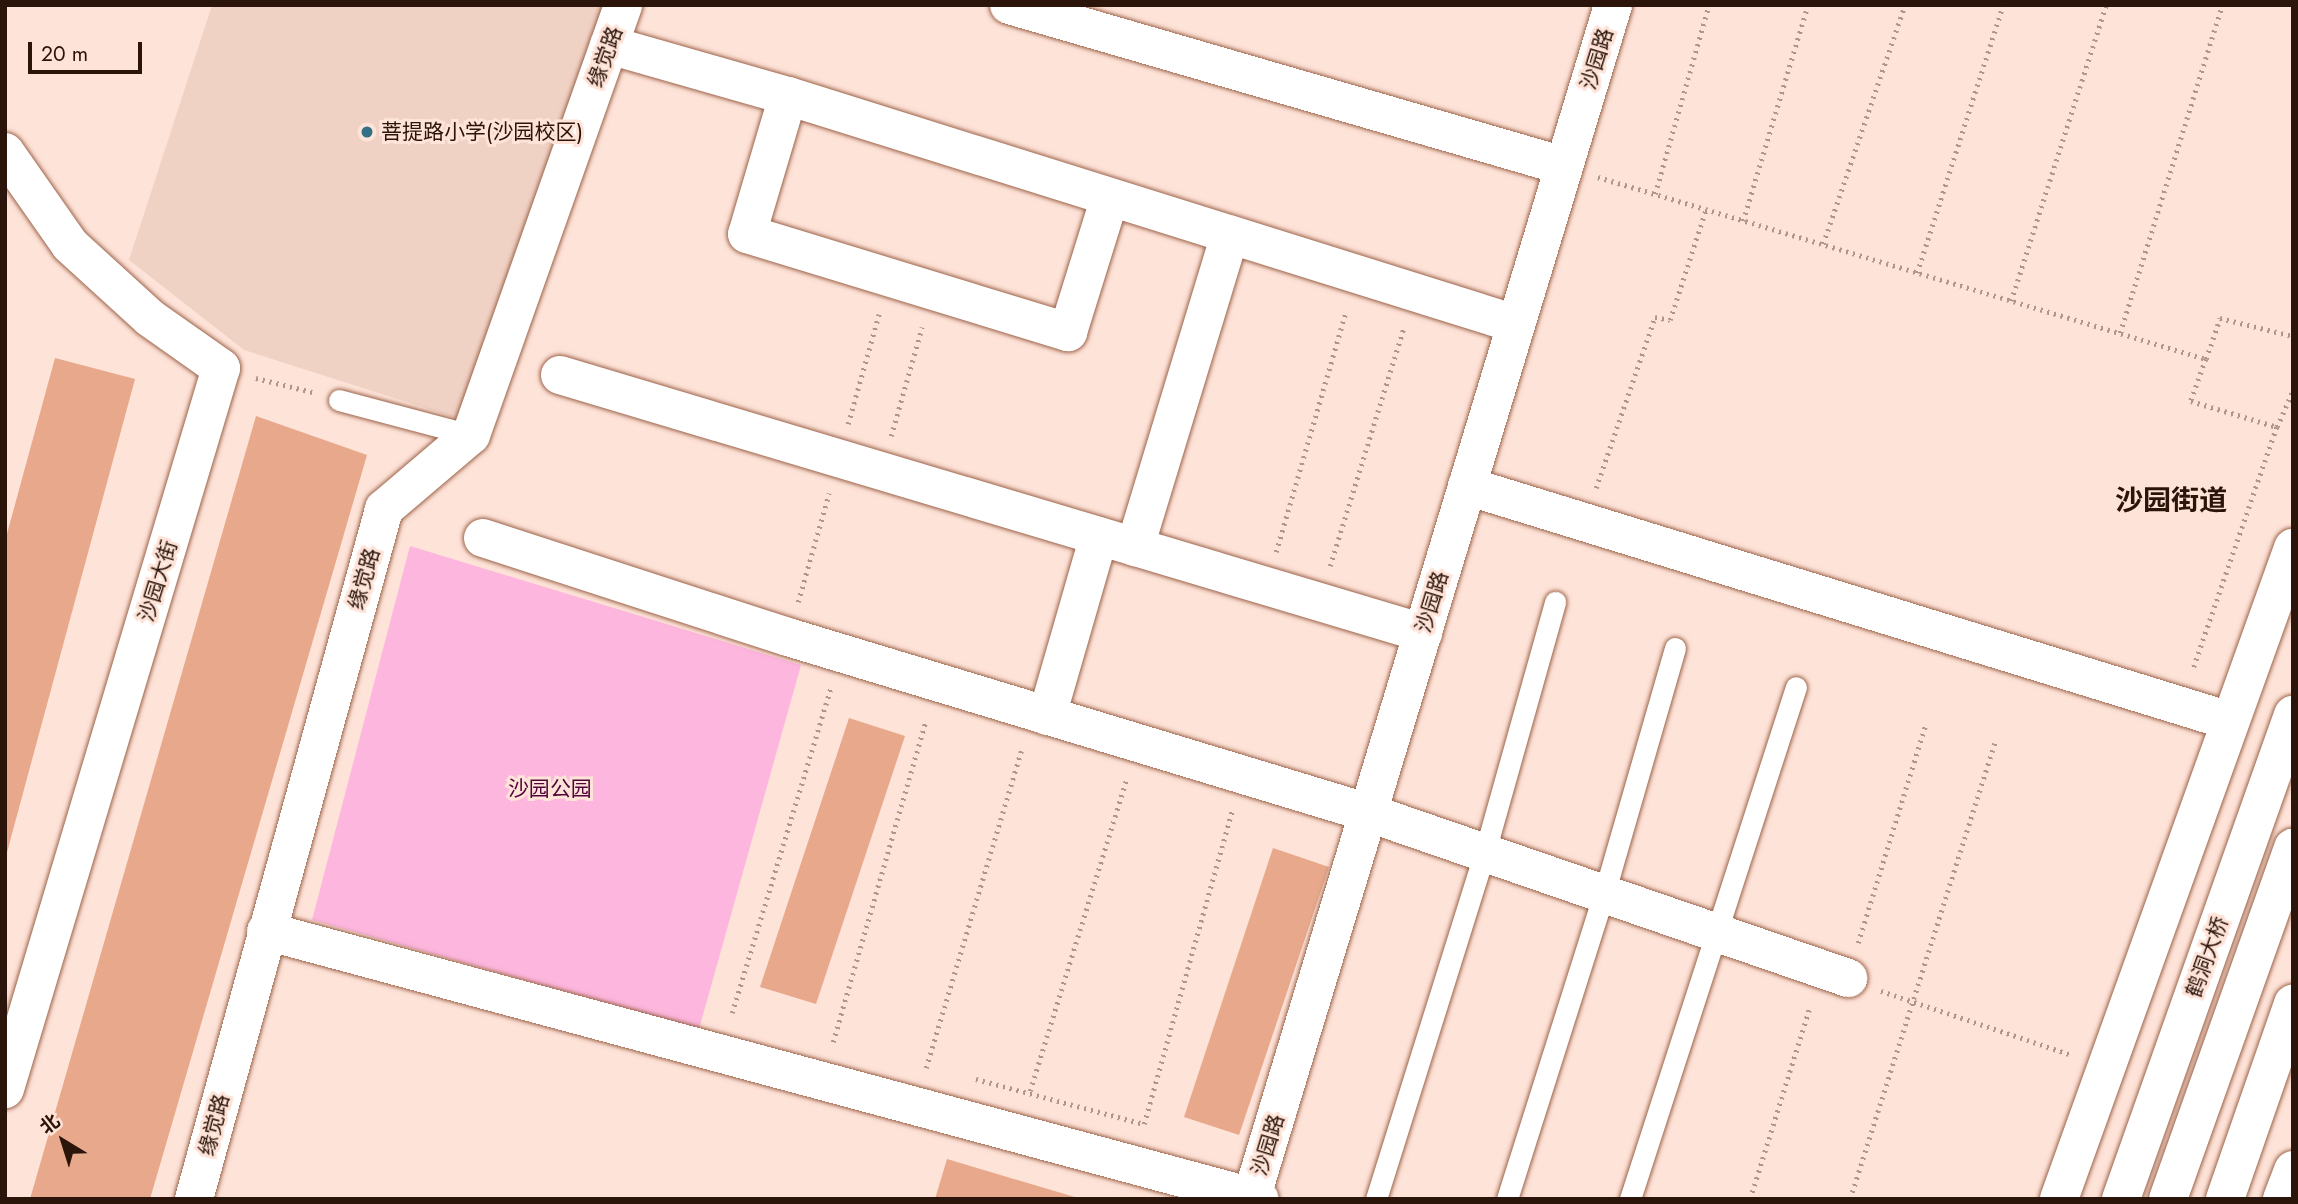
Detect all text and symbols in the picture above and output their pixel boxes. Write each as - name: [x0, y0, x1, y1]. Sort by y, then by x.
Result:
- street label: 缘觉路: [582, 23, 628, 91]
- street label: 沙园路: [1576, 25, 1618, 93]
- scale bar: [32, 28, 145, 72]
- text: 20 m: [41, 39, 88, 69]
- place label: 菩提路小学(沙园校区): [381, 119, 583, 145]
- marker: 菩提路小学(沙园校区): [359, 124, 375, 140]
- district label: 沙园街道: [2115, 484, 2227, 518]
- street label: 沙园大街: [134, 537, 182, 625]
- street label: 缘觉路: [343, 545, 385, 613]
- street label: 沙园路: [1411, 568, 1453, 636]
- park label: 沙园公园: [508, 776, 592, 802]
- street label: 鹤洞大桥: [2181, 913, 2233, 1001]
- street label: 缘觉路: [194, 1091, 234, 1159]
- north arrow: [28, 1106, 98, 1176]
- text: 北: [34, 1108, 66, 1141]
- street label: 沙园路: [1247, 1111, 1289, 1179]

